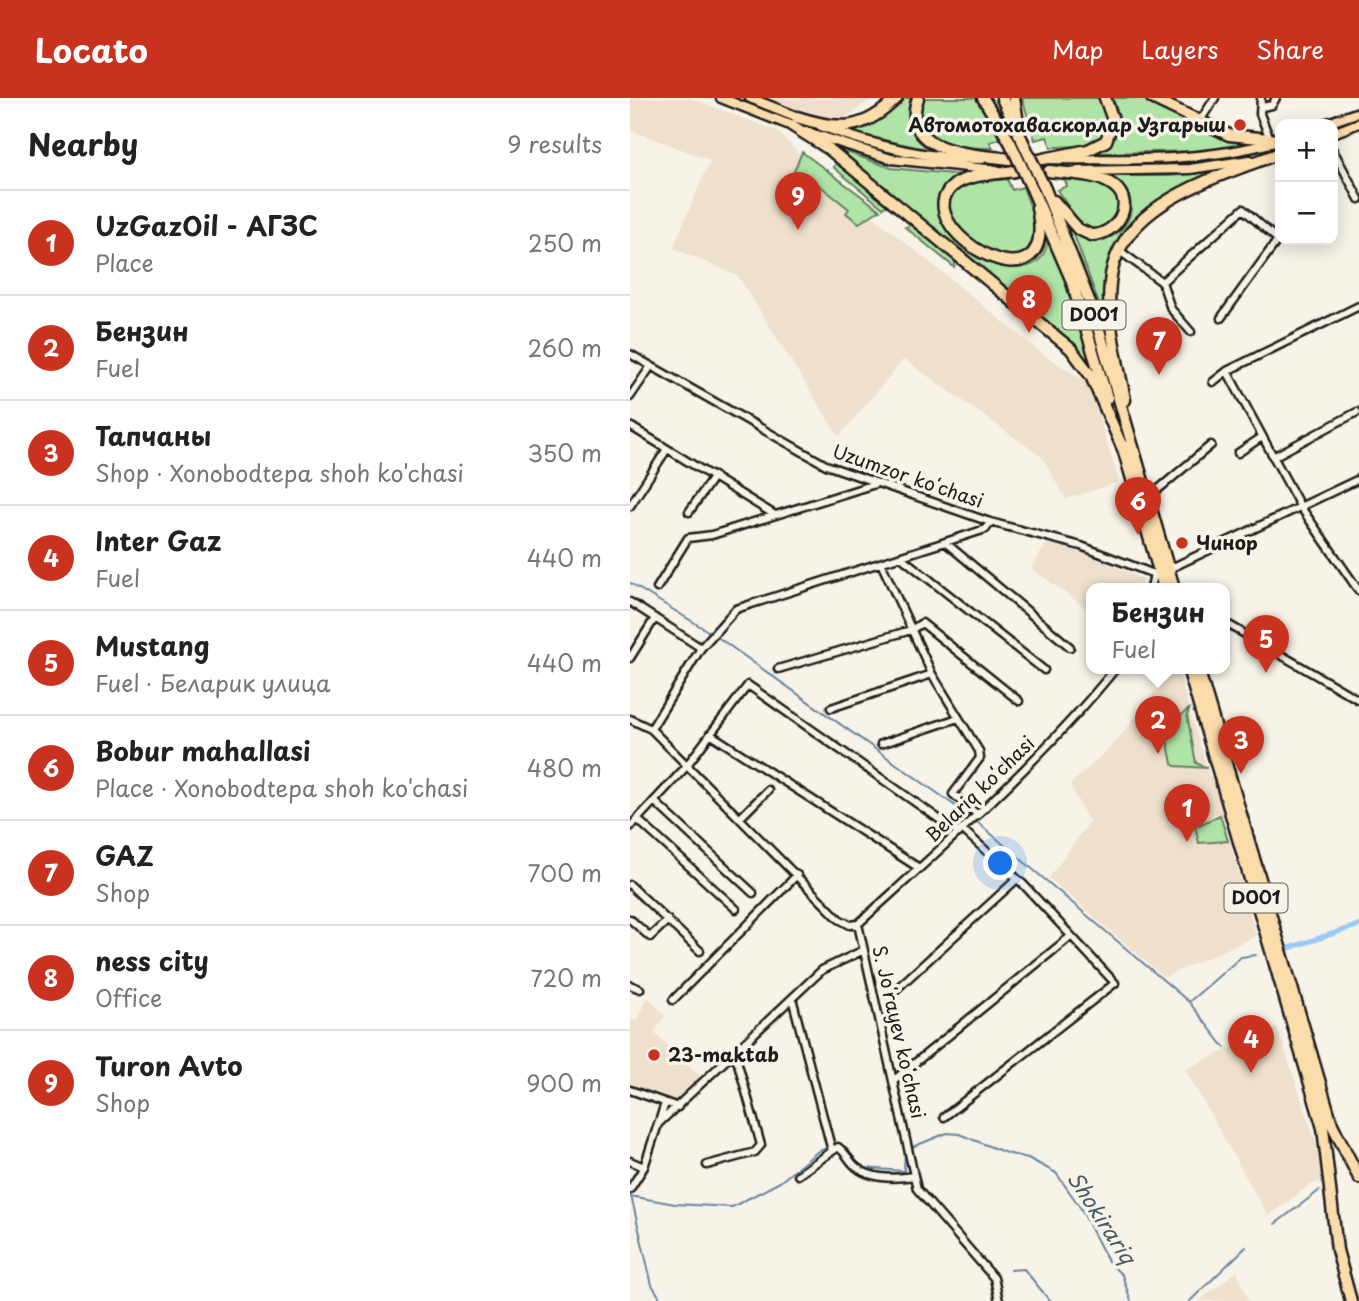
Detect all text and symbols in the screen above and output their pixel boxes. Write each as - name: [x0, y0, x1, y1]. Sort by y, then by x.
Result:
- text: Locato: [35, 24, 148, 74]
- text: Map: [1052, 31, 1103, 67]
- text: Layers: [1141, 31, 1218, 67]
- text: Share: [1256, 31, 1324, 67]
- place label: Автомотохаваскорлар Узгарыш: [908, 110, 1226, 138]
- marker: Автомотохаваскорлар Узгарыш: [1232, 117, 1248, 133]
- map controls: [1275, 119, 1338, 245]
- button: +: [1275, 119, 1338, 182]
- text: Nearby: [28, 121, 138, 166]
- text: 9 results: [507, 126, 602, 161]
- pin: 9: [775, 172, 821, 230]
- button: −: [1275, 182, 1338, 245]
- text: UzGazOil - АГЗС: [95, 206, 318, 245]
- text: 1: [46, 225, 57, 260]
- text: 250 m: [528, 225, 602, 260]
- text: Place: [95, 245, 154, 280]
- pin: 8: [1006, 275, 1052, 333]
- road number: D001: [1063, 300, 1126, 330]
- text: Бензин: [95, 311, 188, 350]
- pin: 7: [1136, 317, 1182, 375]
- text: 2: [43, 330, 59, 365]
- text: 260 m: [527, 330, 602, 365]
- text: Fuel: [95, 350, 140, 385]
- text: Тапчаны: [95, 416, 211, 455]
- text: 3: [43, 435, 59, 470]
- text: 350 m: [527, 435, 602, 470]
- street label: Uzumzor koʻchasi: [829, 436, 988, 514]
- text: Shop · Xonobodtepa shoh ko'chasi: [95, 455, 464, 490]
- pin: 6: [1115, 477, 1161, 535]
- text: Inter Gaz: [95, 521, 222, 560]
- place label: Чинор: [1196, 528, 1258, 556]
- marker: Чинор: [1174, 535, 1190, 551]
- text: 4: [43, 540, 59, 575]
- text: 440 m: [527, 540, 602, 575]
- text: Fuel: [95, 560, 140, 595]
- popup: [1086, 583, 1230, 674]
- text: Бензин: [1111, 592, 1205, 631]
- pin: 5: [1243, 615, 1289, 673]
- text: Mustang: [95, 626, 209, 665]
- text: Fuel: [1111, 631, 1156, 666]
- text: 5: [44, 645, 58, 680]
- text: 440 m: [527, 645, 602, 680]
- text: Fuel · Беларик улица: [95, 665, 331, 700]
- pin: 2: [1135, 696, 1181, 754]
- pin: 3: [1218, 716, 1264, 774]
- street label: Belariq koʻchasi: [918, 729, 1040, 848]
- text: Bobur mahallasi: [95, 731, 310, 770]
- text: 6: [43, 750, 59, 785]
- text: 480 m: [527, 750, 602, 785]
- text: Place · Xonobodtepa shoh ko'chasi: [95, 770, 469, 805]
- pin: 1: [1164, 784, 1210, 842]
- text: GAZ: [95, 836, 154, 875]
- your location: [983, 846, 1017, 880]
- text: 7: [44, 855, 58, 890]
- text: 700 m: [527, 855, 602, 890]
- text: Shop: [95, 875, 150, 910]
- road number: D001: [1224, 884, 1288, 912]
- text: ness city: [95, 941, 209, 980]
- street label: S. Joʻrayev koʻchasi: [866, 942, 934, 1121]
- text: 8: [44, 960, 58, 995]
- text: 720 m: [530, 960, 602, 995]
- text: Office: [95, 980, 162, 1015]
- pin: 4: [1228, 1015, 1274, 1073]
- place label: 23-maktab: [668, 1040, 779, 1068]
- text: Turon Avto: [95, 1046, 243, 1085]
- marker: 23-maktab: [646, 1047, 662, 1063]
- text: 9: [44, 1065, 58, 1100]
- text: 900 m: [526, 1065, 602, 1100]
- text: Shop: [95, 1085, 150, 1120]
- water label: Shokirariq: [1061, 1164, 1146, 1271]

